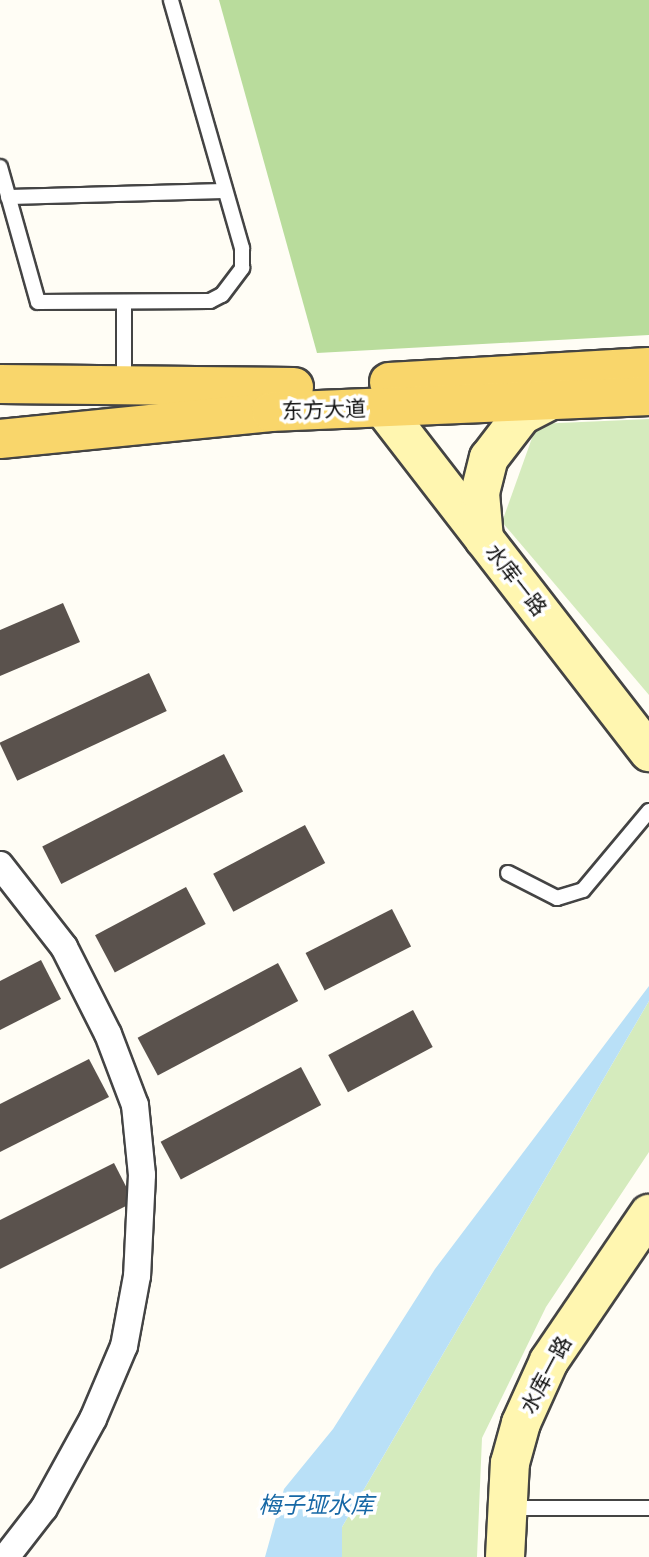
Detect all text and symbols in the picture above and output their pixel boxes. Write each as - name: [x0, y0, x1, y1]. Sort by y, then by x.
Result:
- street label: 东方大道: [282, 396, 366, 424]
- street label: 水库一路: [480, 539, 552, 621]
- street label: 水库一路: [515, 1332, 577, 1418]
- water label: 梅子垭水库: [259, 1491, 373, 1519]

